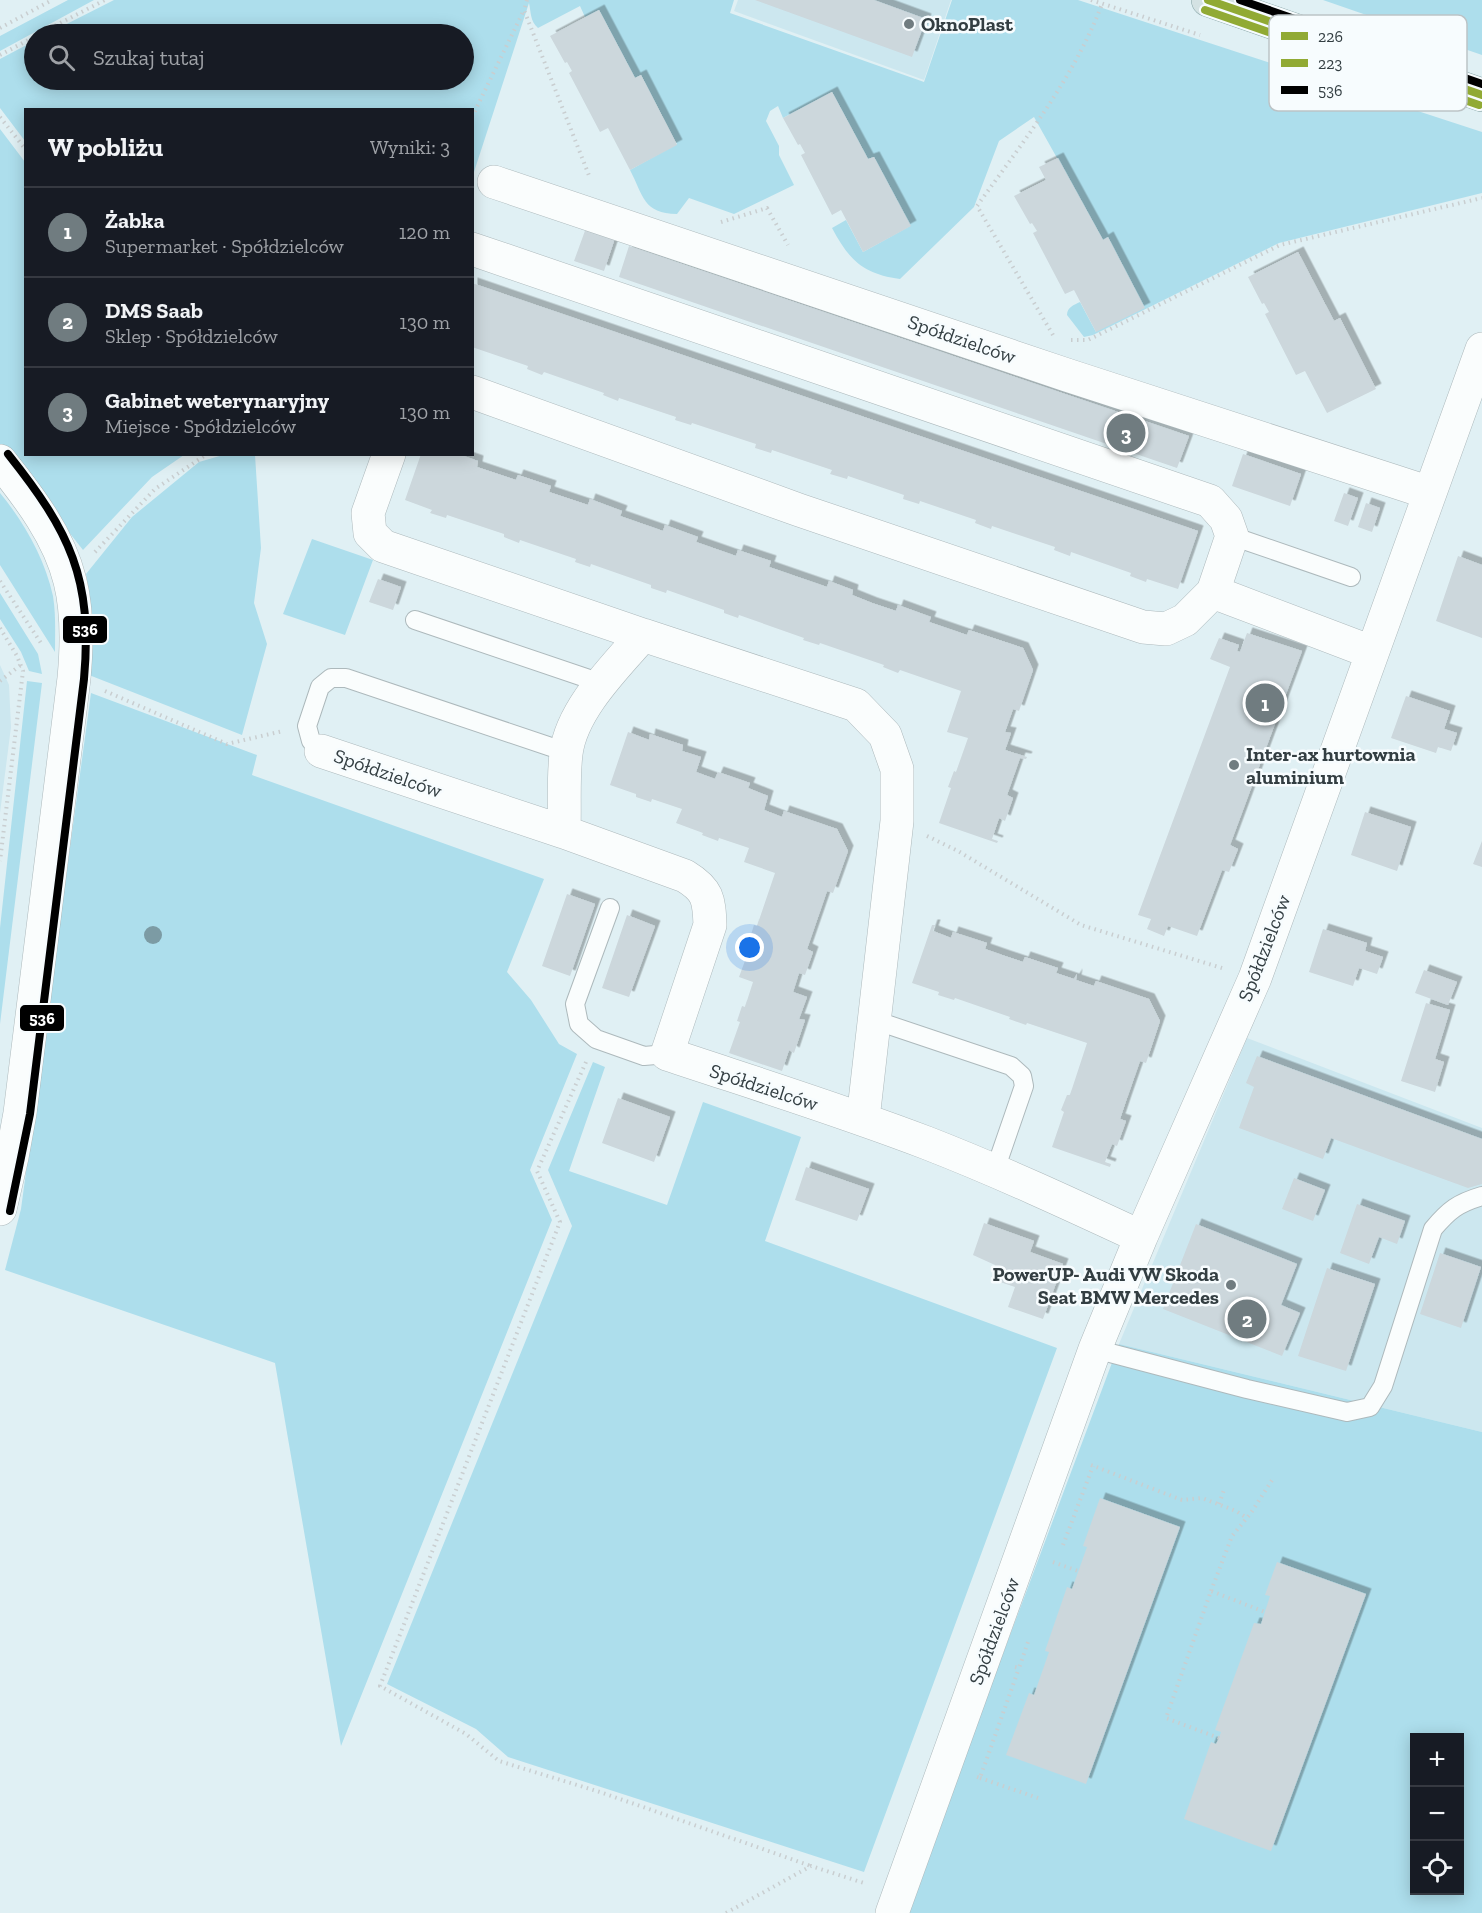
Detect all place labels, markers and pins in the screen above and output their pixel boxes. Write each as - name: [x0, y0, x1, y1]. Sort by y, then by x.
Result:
- place label: OknoPlast: [921, 12, 1014, 36]
- marker: OknoPlast: [902, 17, 916, 31]
- pin: 3: [1106, 410, 1146, 456]
- pin: 1: [1246, 680, 1284, 726]
- place label: Inter-ax hurtownia aluminium: [1246, 742, 1416, 789]
- marker: Inter-ax hurtownia aluminium: [1227, 758, 1241, 772]
- place label: PowerUP- Audi VW Skoda Seat BMW Mercedes: [992, 1262, 1219, 1309]
- marker: PowerUP- Audi VW Skoda Seat BMW Mercedes: [1224, 1278, 1238, 1292]
- pin: 2: [1228, 1296, 1266, 1342]

